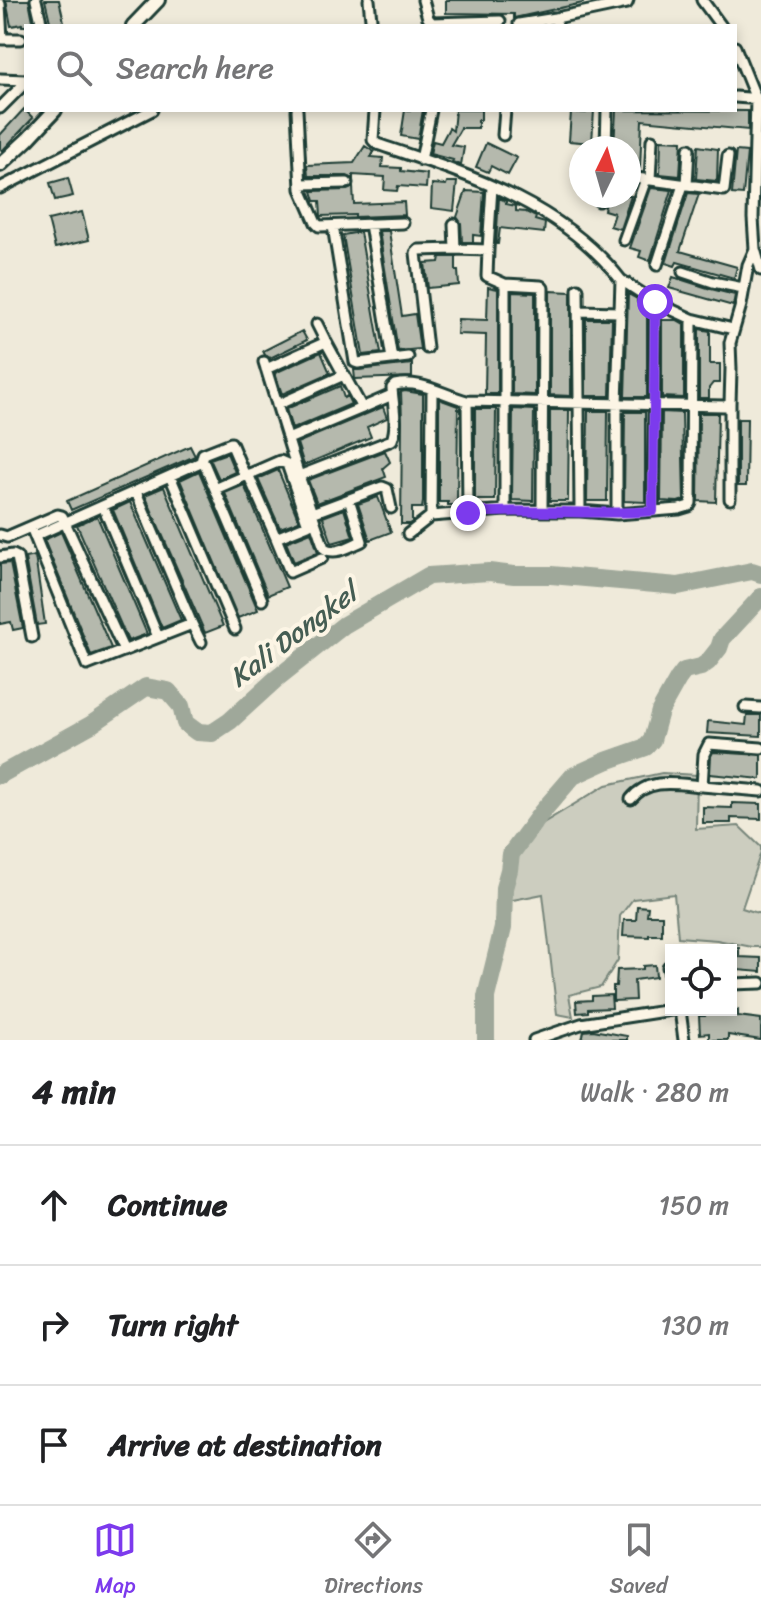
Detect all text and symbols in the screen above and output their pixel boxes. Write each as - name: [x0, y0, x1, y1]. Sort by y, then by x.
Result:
- search box: [24, 24, 737, 112]
- text: Search here: [116, 41, 274, 95]
- icon: search: [52, 46, 96, 90]
- north arrow: [569, 136, 641, 208]
- route start: [637, 284, 673, 320]
- route end: [450, 495, 486, 531]
- water label: Kali Dongkel: [218, 566, 373, 700]
- map controls: [665, 944, 737, 1016]
- button: locate: [665, 944, 737, 1016]
- text: 4 min: [32, 1062, 116, 1122]
- text: Walk · 280 m: [580, 1069, 729, 1115]
- text: Continue: [108, 1178, 227, 1232]
- text: 150 m: [659, 1182, 729, 1228]
- icon: ahead: [32, 1183, 76, 1227]
- text: Turn right: [108, 1298, 238, 1352]
- text: 130 m: [660, 1302, 729, 1348]
- icon: right: [32, 1303, 76, 1347]
- text: Arrive at destination: [108, 1418, 382, 1472]
- icon: arrive: [32, 1423, 76, 1467]
- tab: Map: [93, 1518, 137, 1605]
- tab: Directions: [324, 1518, 423, 1605]
- tab: Saved: [610, 1518, 668, 1605]

